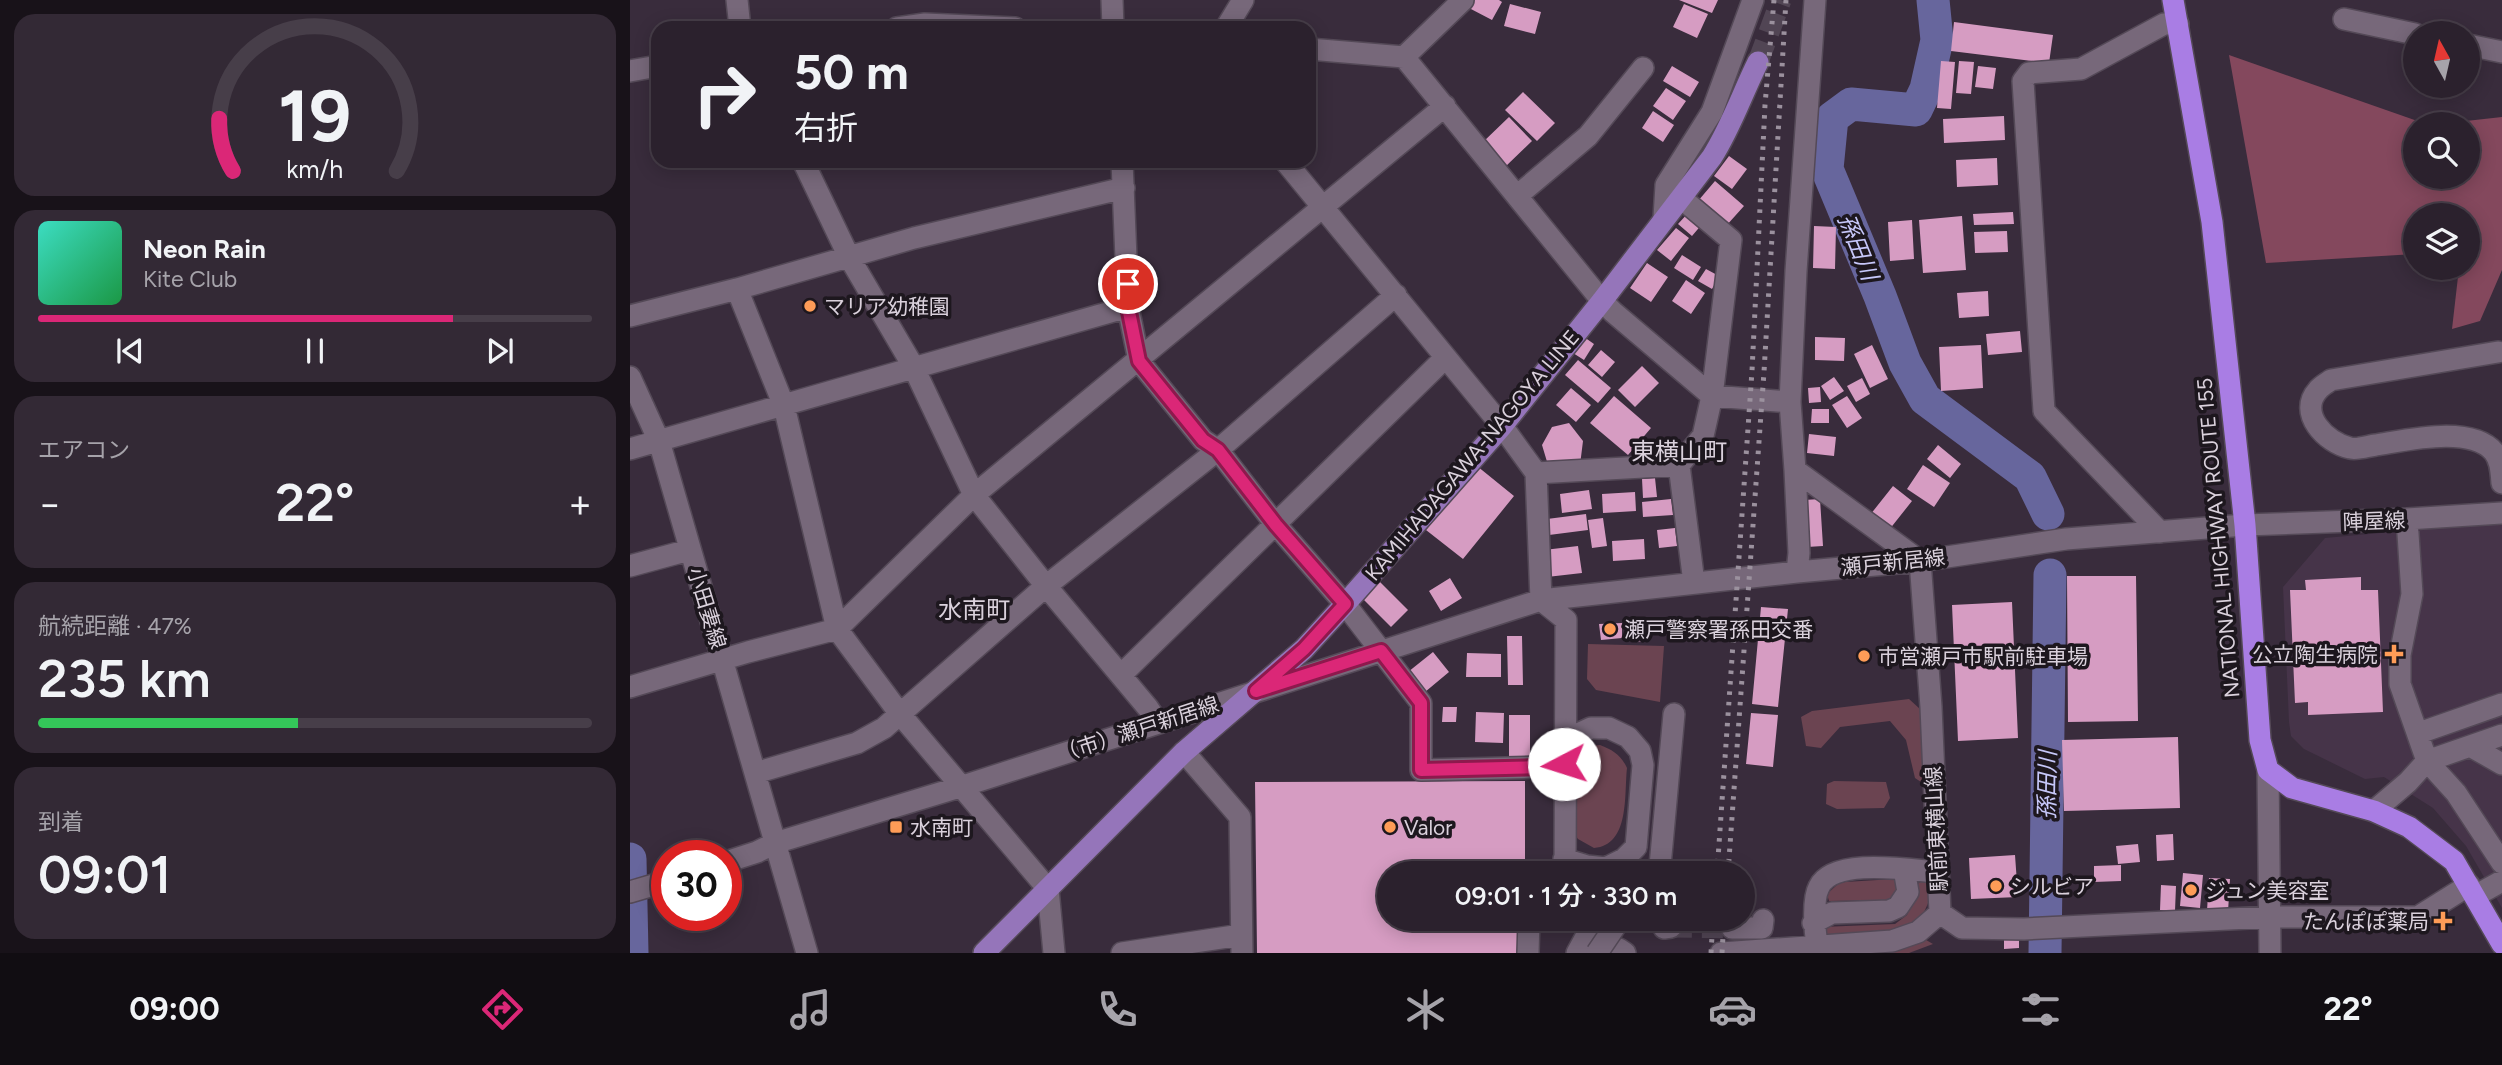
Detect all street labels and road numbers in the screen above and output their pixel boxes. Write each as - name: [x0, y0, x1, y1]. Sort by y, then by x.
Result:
- street label: KAMIHADAGAWA-NAGOYA LINE: [1360, 324, 1584, 586]
- street label: NATIONAL HIGHWAY ROUTE 155: [2192, 377, 2244, 699]
- street label: 陣屋線: [2342, 507, 2406, 535]
- street label: 瀬戸新居線: [1839, 544, 1947, 580]
- street label: 小田妻線: [683, 564, 731, 652]
- street label: （市）瀬戸新居線: [1054, 691, 1222, 767]
- street label: 駅前東横山線: [1920, 765, 1952, 893]

